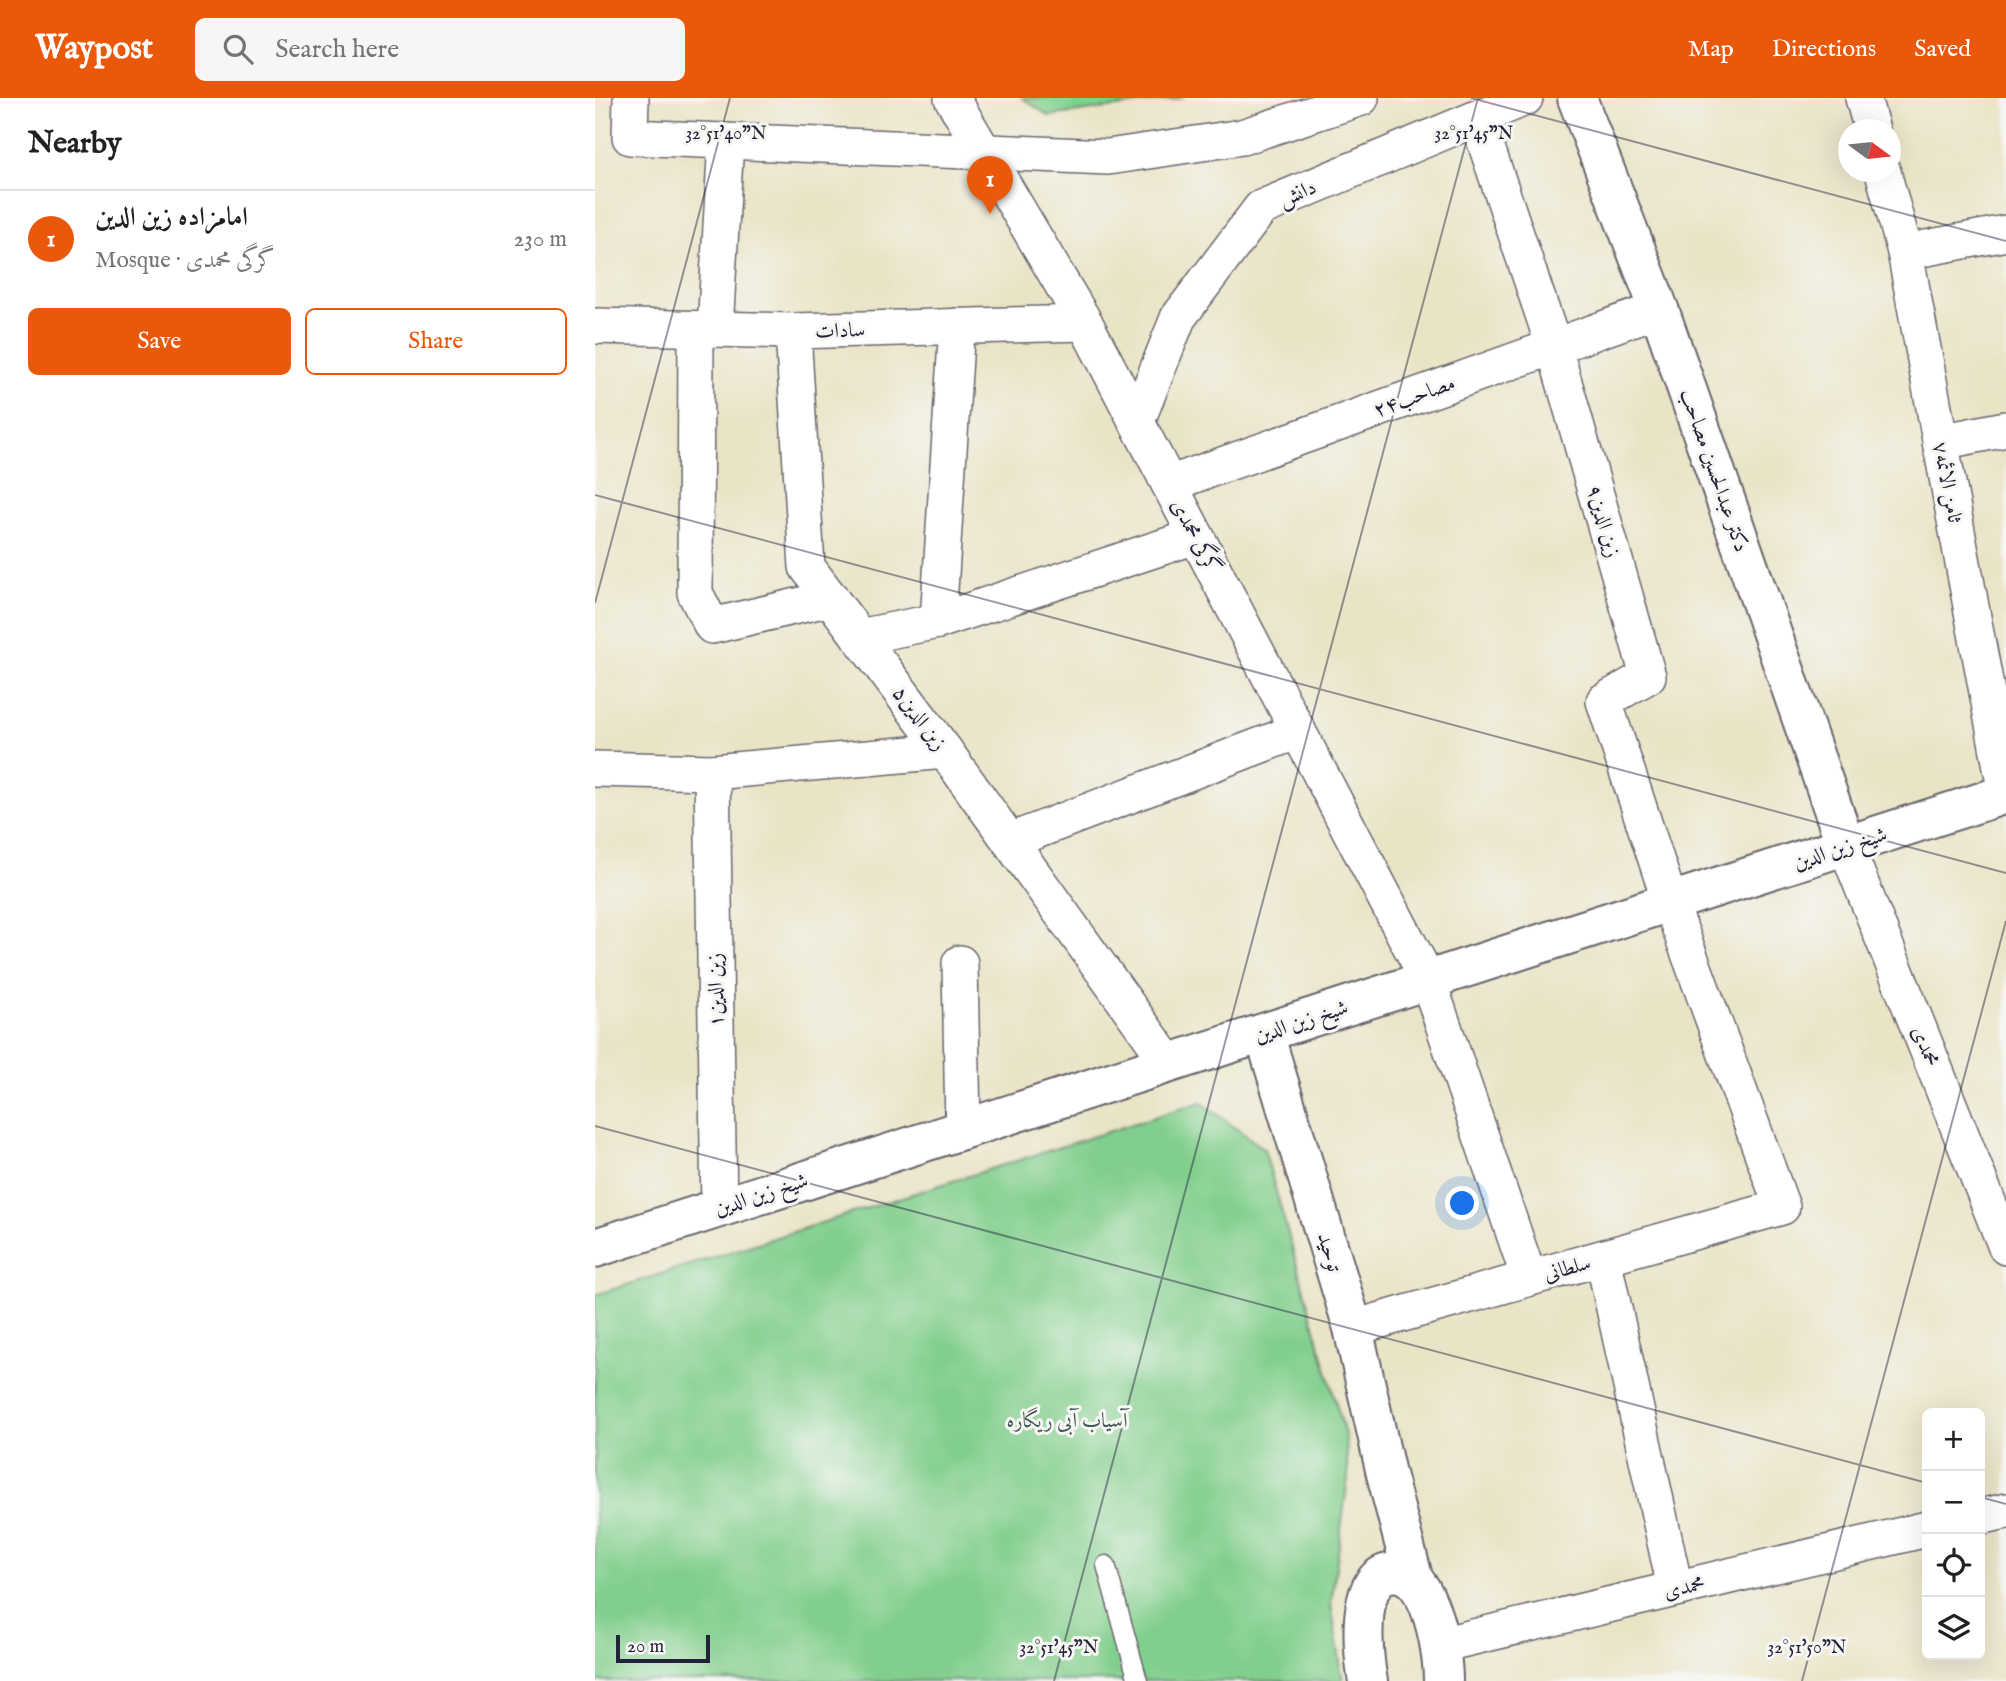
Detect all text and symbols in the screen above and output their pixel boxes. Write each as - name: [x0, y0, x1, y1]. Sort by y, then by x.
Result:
- search box: [195, 18, 685, 81]
- text: Waypost: [35, 28, 153, 70]
- icon: search: [219, 30, 257, 68]
- text: Search here: [275, 33, 399, 66]
- text: Map: [1688, 34, 1734, 65]
- text: Directions: [1772, 34, 1876, 65]
- text: Saved: [1914, 34, 1971, 65]
- north arrow: [1838, 119, 1901, 182]
- text: 32°51'40"N: [685, 123, 767, 146]
- text: 32°51'45"N: [1435, 123, 1514, 146]
- text: Nearby: [28, 125, 121, 163]
- pin: 1: [967, 156, 1013, 214]
- street label: دانش: [1274, 174, 1321, 214]
- text: امامزاده زین الدین: [95, 201, 248, 234]
- text: 1: [47, 225, 55, 254]
- text: 230 m: [514, 225, 567, 254]
- text: Mosque · گرگی محمدی: [95, 246, 275, 275]
- button: Save: [28, 308, 291, 375]
- button: Share: [305, 308, 567, 375]
- street label: سادات: [814, 317, 866, 346]
- street label: مصاحب۲۴: [1370, 370, 1459, 425]
- street label: دکتر عبدالحسین مصاحب: [1673, 385, 1754, 556]
- street label: ثامن الا‌ئمه۷: [1925, 439, 1968, 526]
- street label: زین الدین۹: [1579, 482, 1626, 561]
- street label: گرگی محمدی: [1164, 493, 1229, 579]
- street label: زین الدین۵: [886, 681, 952, 757]
- street label: شیخ زین الدین: [1790, 822, 1892, 881]
- street label: زین الدین۱: [702, 953, 731, 1027]
- street label: شیخ زین الدین: [1251, 995, 1353, 1054]
- street label: محمدی: [1904, 1022, 1945, 1071]
- street label: شیخ زین الدین: [711, 1168, 813, 1227]
- your location: [1445, 1186, 1479, 1220]
- street label: توحید: [1310, 1229, 1348, 1276]
- street label: سلطانی: [1541, 1250, 1594, 1289]
- park label: آسیاب آبی ریگاره: [1006, 1407, 1130, 1435]
- map controls: [1922, 1408, 1985, 1660]
- button: +: [1922, 1408, 1985, 1471]
- button: −: [1922, 1471, 1985, 1534]
- button: locate: [1922, 1534, 1985, 1597]
- street label: محمدی: [1661, 1571, 1708, 1606]
- button: layers: [1922, 1597, 1985, 1660]
- scale bar: [616, 1632, 711, 1664]
- text: 20 m: [627, 1635, 664, 1659]
- text: 32°51'45"N: [1020, 1637, 1099, 1660]
- text: 32°51'50"N: [1768, 1637, 1847, 1660]

